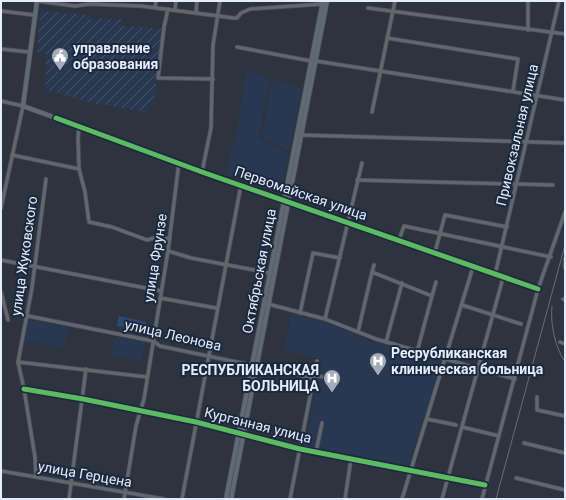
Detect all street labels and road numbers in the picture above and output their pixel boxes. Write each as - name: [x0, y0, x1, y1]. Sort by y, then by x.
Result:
- street label: Привокзальная улица: [493, 62, 541, 208]
- street label: Первомайская улица: [232, 163, 370, 223]
- street label: улица Жуковского: [8, 195, 40, 317]
- street label: Октябрьская улица: [239, 207, 279, 335]
- street label: улица Фрунзе: [140, 212, 170, 304]
- street label: улица Леонова: [123, 316, 223, 354]
- street label: Курганная улица: [203, 404, 313, 446]
- street label: улица Герцена: [37, 458, 133, 490]

